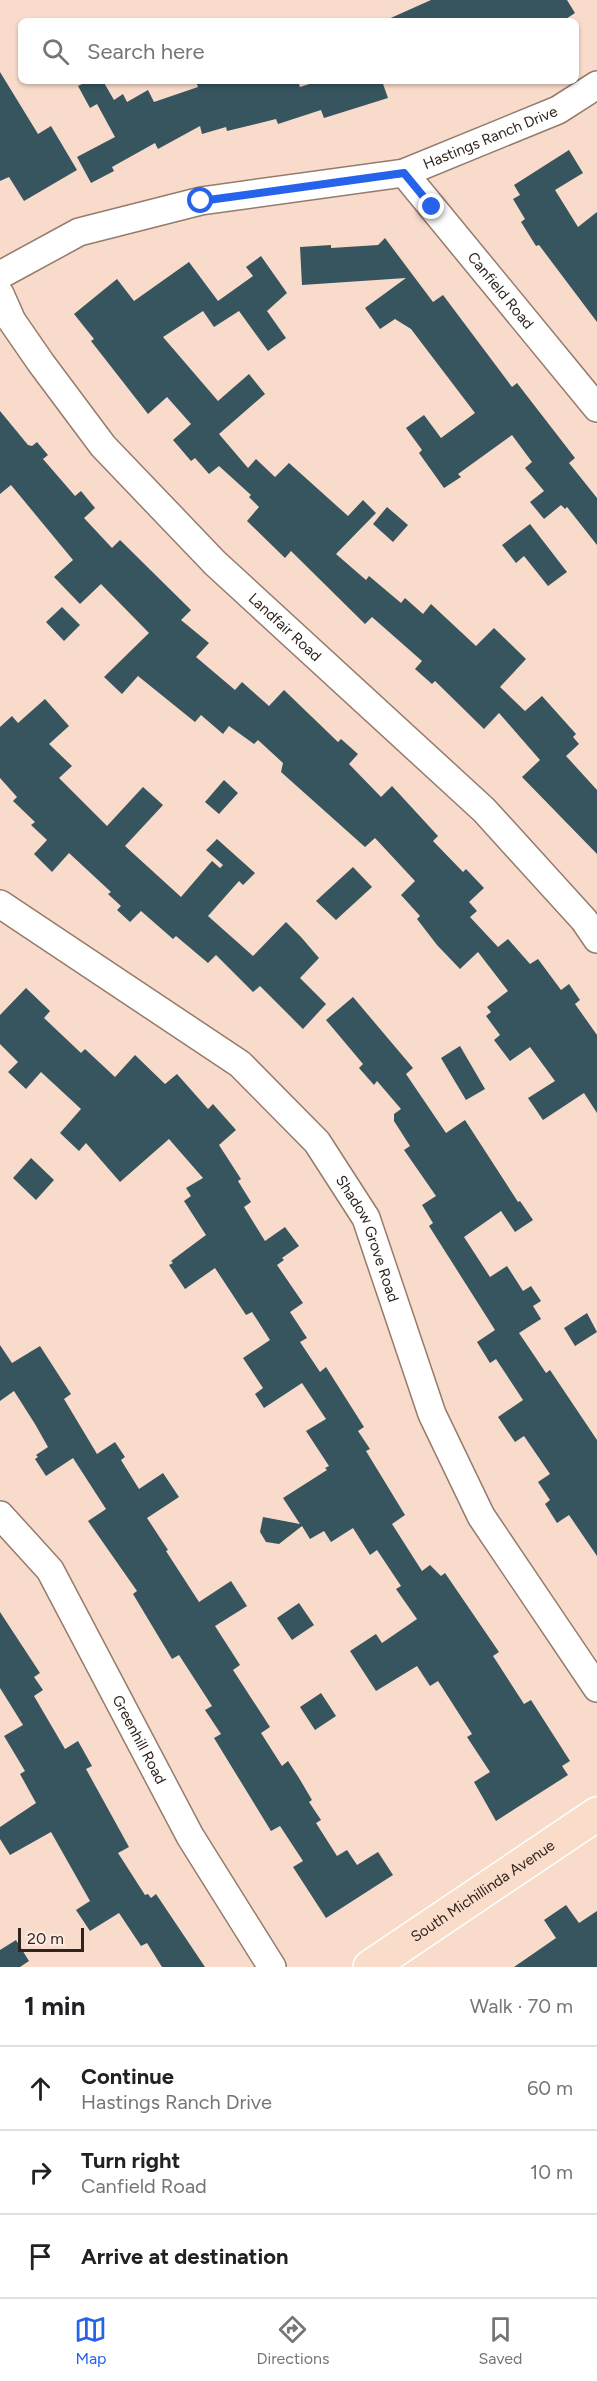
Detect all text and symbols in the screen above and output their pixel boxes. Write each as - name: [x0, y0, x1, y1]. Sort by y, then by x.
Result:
- search box: [18, 18, 579, 84]
- icon: search: [39, 35, 72, 68]
- text: Search here: [87, 38, 205, 65]
- street label: Hastings Ranch Drive: [421, 102, 560, 173]
- route start: [187, 187, 213, 213]
- route end: [418, 193, 444, 219]
- street label: Canfield Road: [464, 248, 537, 333]
- street label: Landfair Road: [245, 589, 325, 665]
- street label: Shadow Grove Road: [332, 1172, 403, 1304]
- street label: Greenhill Road: [108, 1692, 170, 1787]
- street label: South Michillinda Avenue: [407, 1836, 558, 1946]
- scale bar: [18, 1925, 84, 1952]
- text: 20 m: [27, 1929, 64, 1948]
- text: 1 min: [24, 1990, 85, 2022]
- text: Walk · 70 m: [470, 1994, 573, 2018]
- text: Continue: [81, 2063, 174, 2090]
- icon: ahead: [24, 2072, 57, 2105]
- text: 60 m: [527, 2076, 573, 2100]
- text: Hastings Ranch Drive: [81, 2090, 272, 2114]
- text: Turn right: [81, 2147, 180, 2174]
- icon: right: [24, 2156, 57, 2189]
- text: 10 m: [530, 2160, 573, 2184]
- text: Canfield Road: [81, 2174, 207, 2198]
- icon: arrive: [24, 2240, 57, 2273]
- text: Arrive at destination: [81, 2243, 289, 2270]
- tab: Map: [74, 2313, 107, 2368]
- tab: Directions: [256, 2313, 329, 2368]
- tab: Saved: [478, 2313, 523, 2368]

